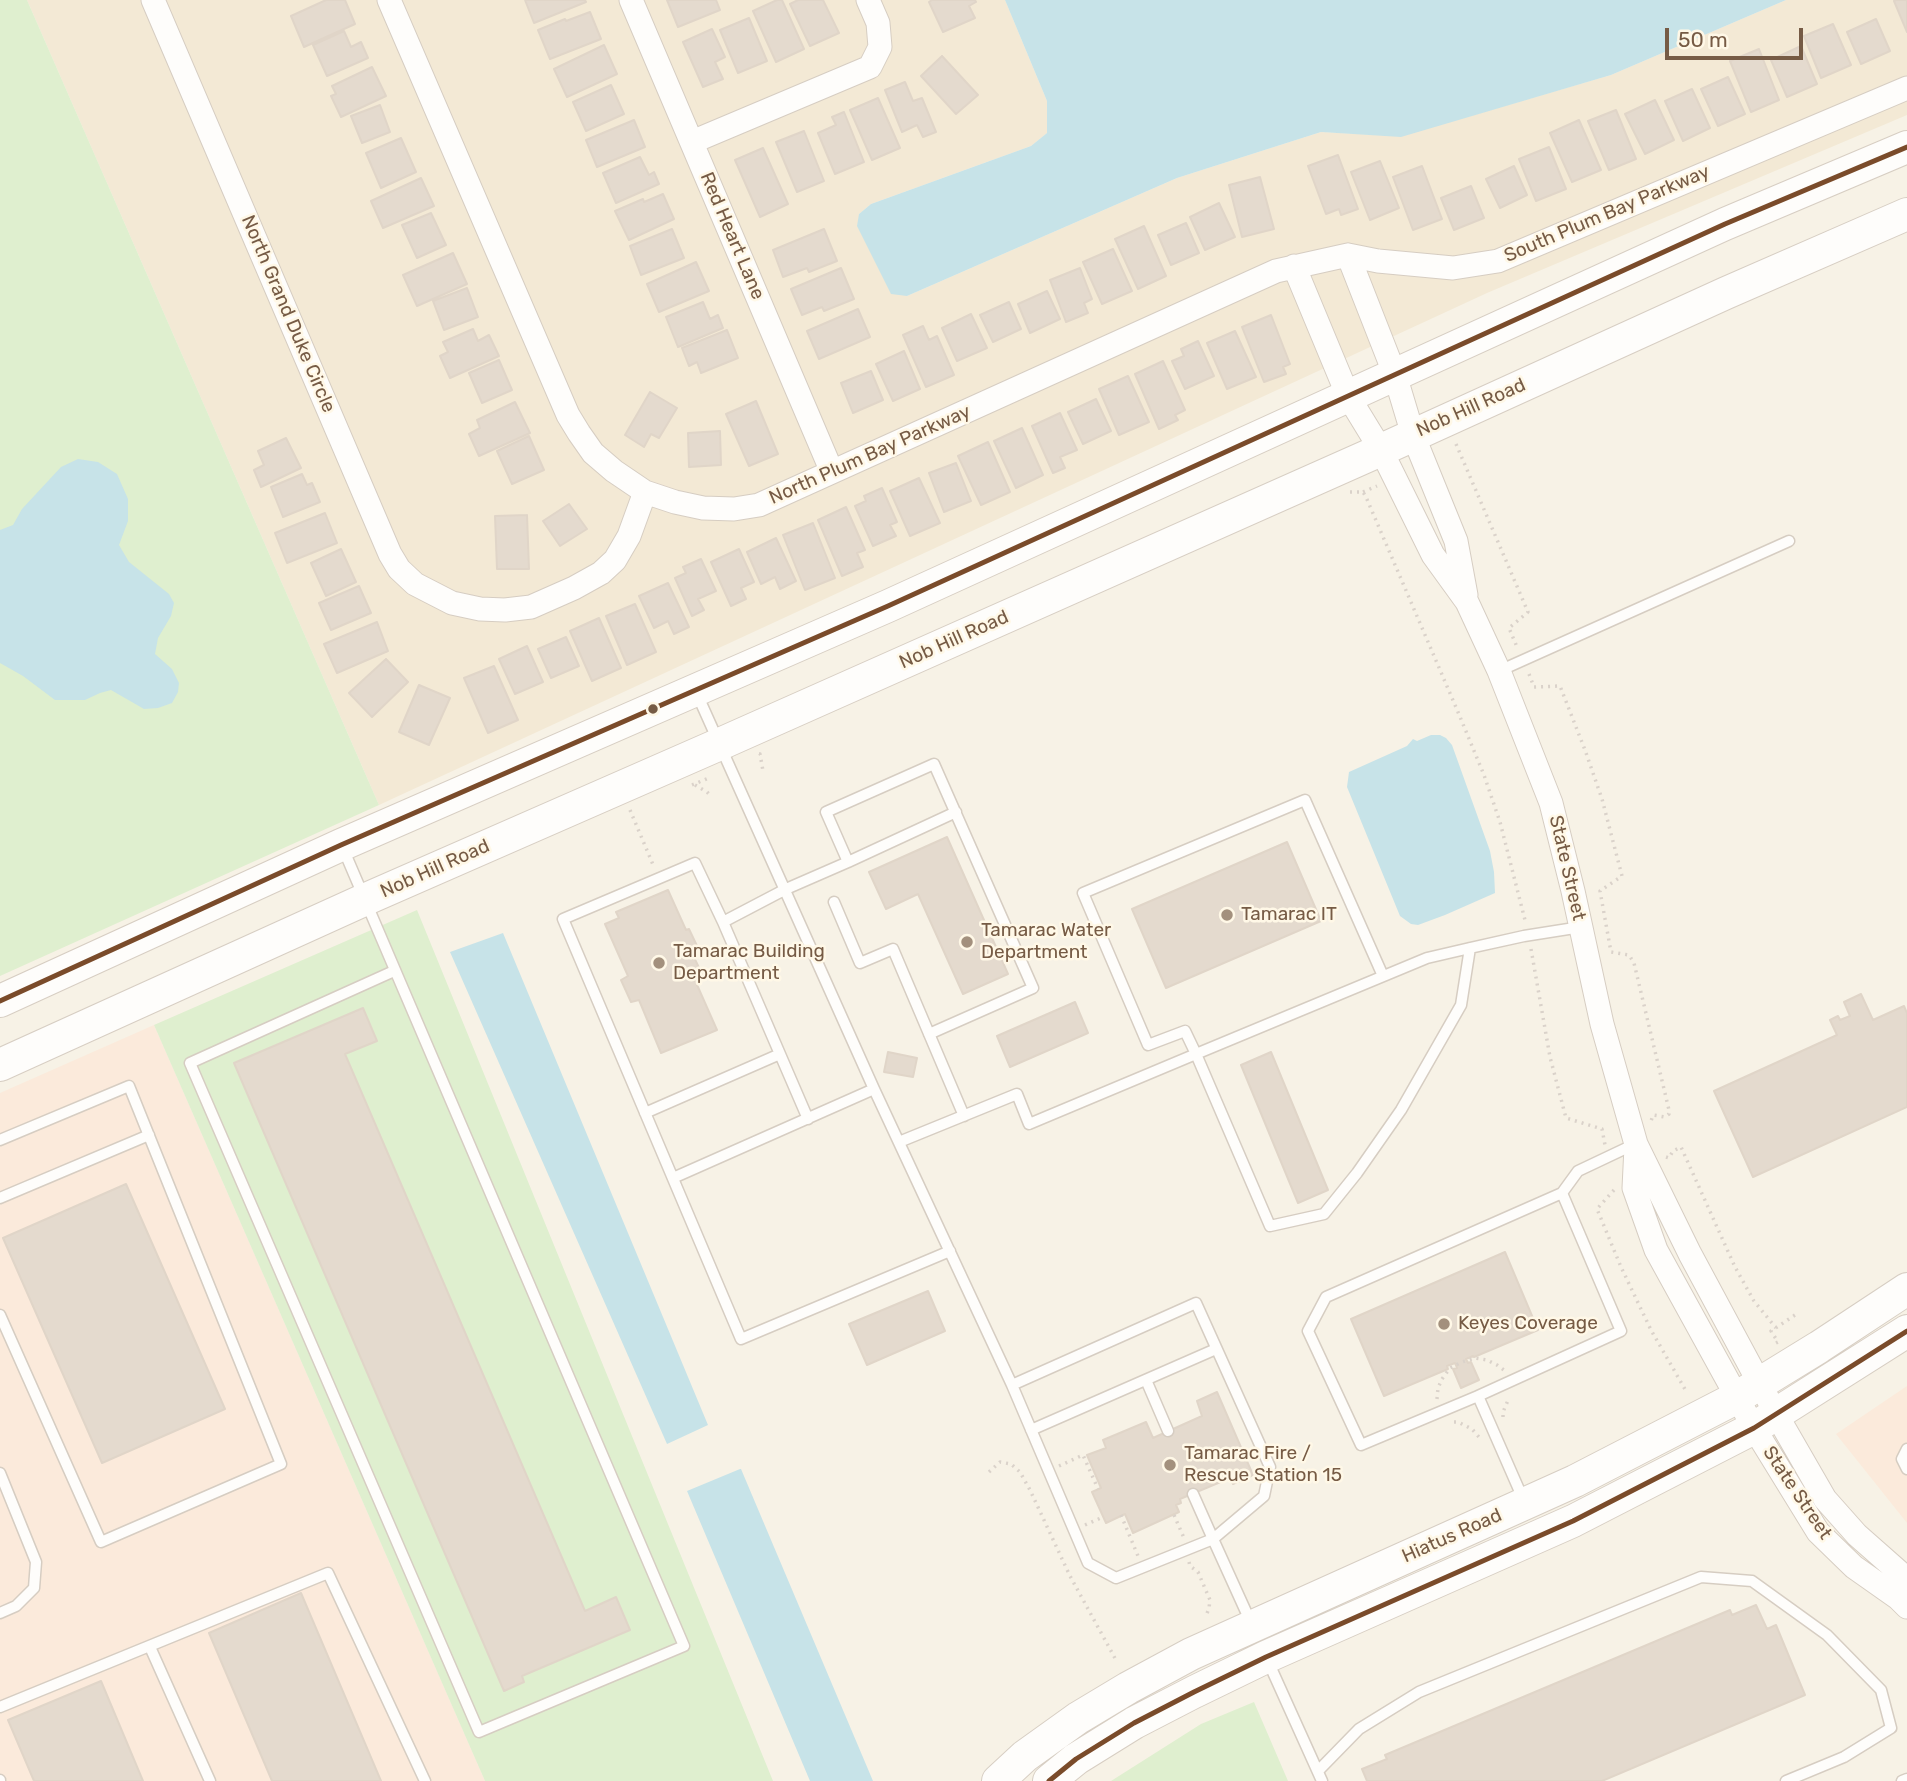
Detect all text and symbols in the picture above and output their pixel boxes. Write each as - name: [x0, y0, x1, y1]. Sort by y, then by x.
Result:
- scale bar: [1669, 14, 1807, 58]
- text: 50 m: [1678, 27, 1728, 52]
- street label: South Plum Bay Parkway: [1501, 160, 1713, 268]
- street label: Red Heart Lane: [695, 169, 769, 303]
- street label: North Grand Duke Circle: [236, 212, 340, 416]
- street label: Nob Hill Road: [1413, 374, 1529, 442]
- street label: North Plum Bay Parkway: [766, 400, 974, 510]
- street label: Nob Hill Road: [896, 606, 1012, 674]
- unlabelled marker: [646, 702, 660, 716]
- street label: State Street: [1544, 813, 1590, 923]
- street label: Nob Hill Road: [377, 835, 493, 903]
- place label: Tamarac IT: [1241, 904, 1337, 926]
- marker: Tamarac IT: [1219, 907, 1235, 923]
- place label: Tamarac Water Department: [981, 920, 1111, 964]
- marker: Tamarac Water Department: [959, 934, 975, 950]
- place label: Tamarac Building Department: [673, 941, 825, 985]
- marker: Tamarac Building Department: [651, 955, 667, 971]
- place label: Keyes Coverage: [1458, 1313, 1598, 1335]
- marker: Keyes Coverage: [1436, 1316, 1452, 1332]
- street label: State Street: [1758, 1442, 1836, 1544]
- place label: Tamarac Fire / Rescue Station 15: [1184, 1443, 1342, 1487]
- marker: Tamarac Fire / Rescue Station 15: [1162, 1457, 1178, 1473]
- street label: Hiatus Road: [1399, 1504, 1505, 1568]

